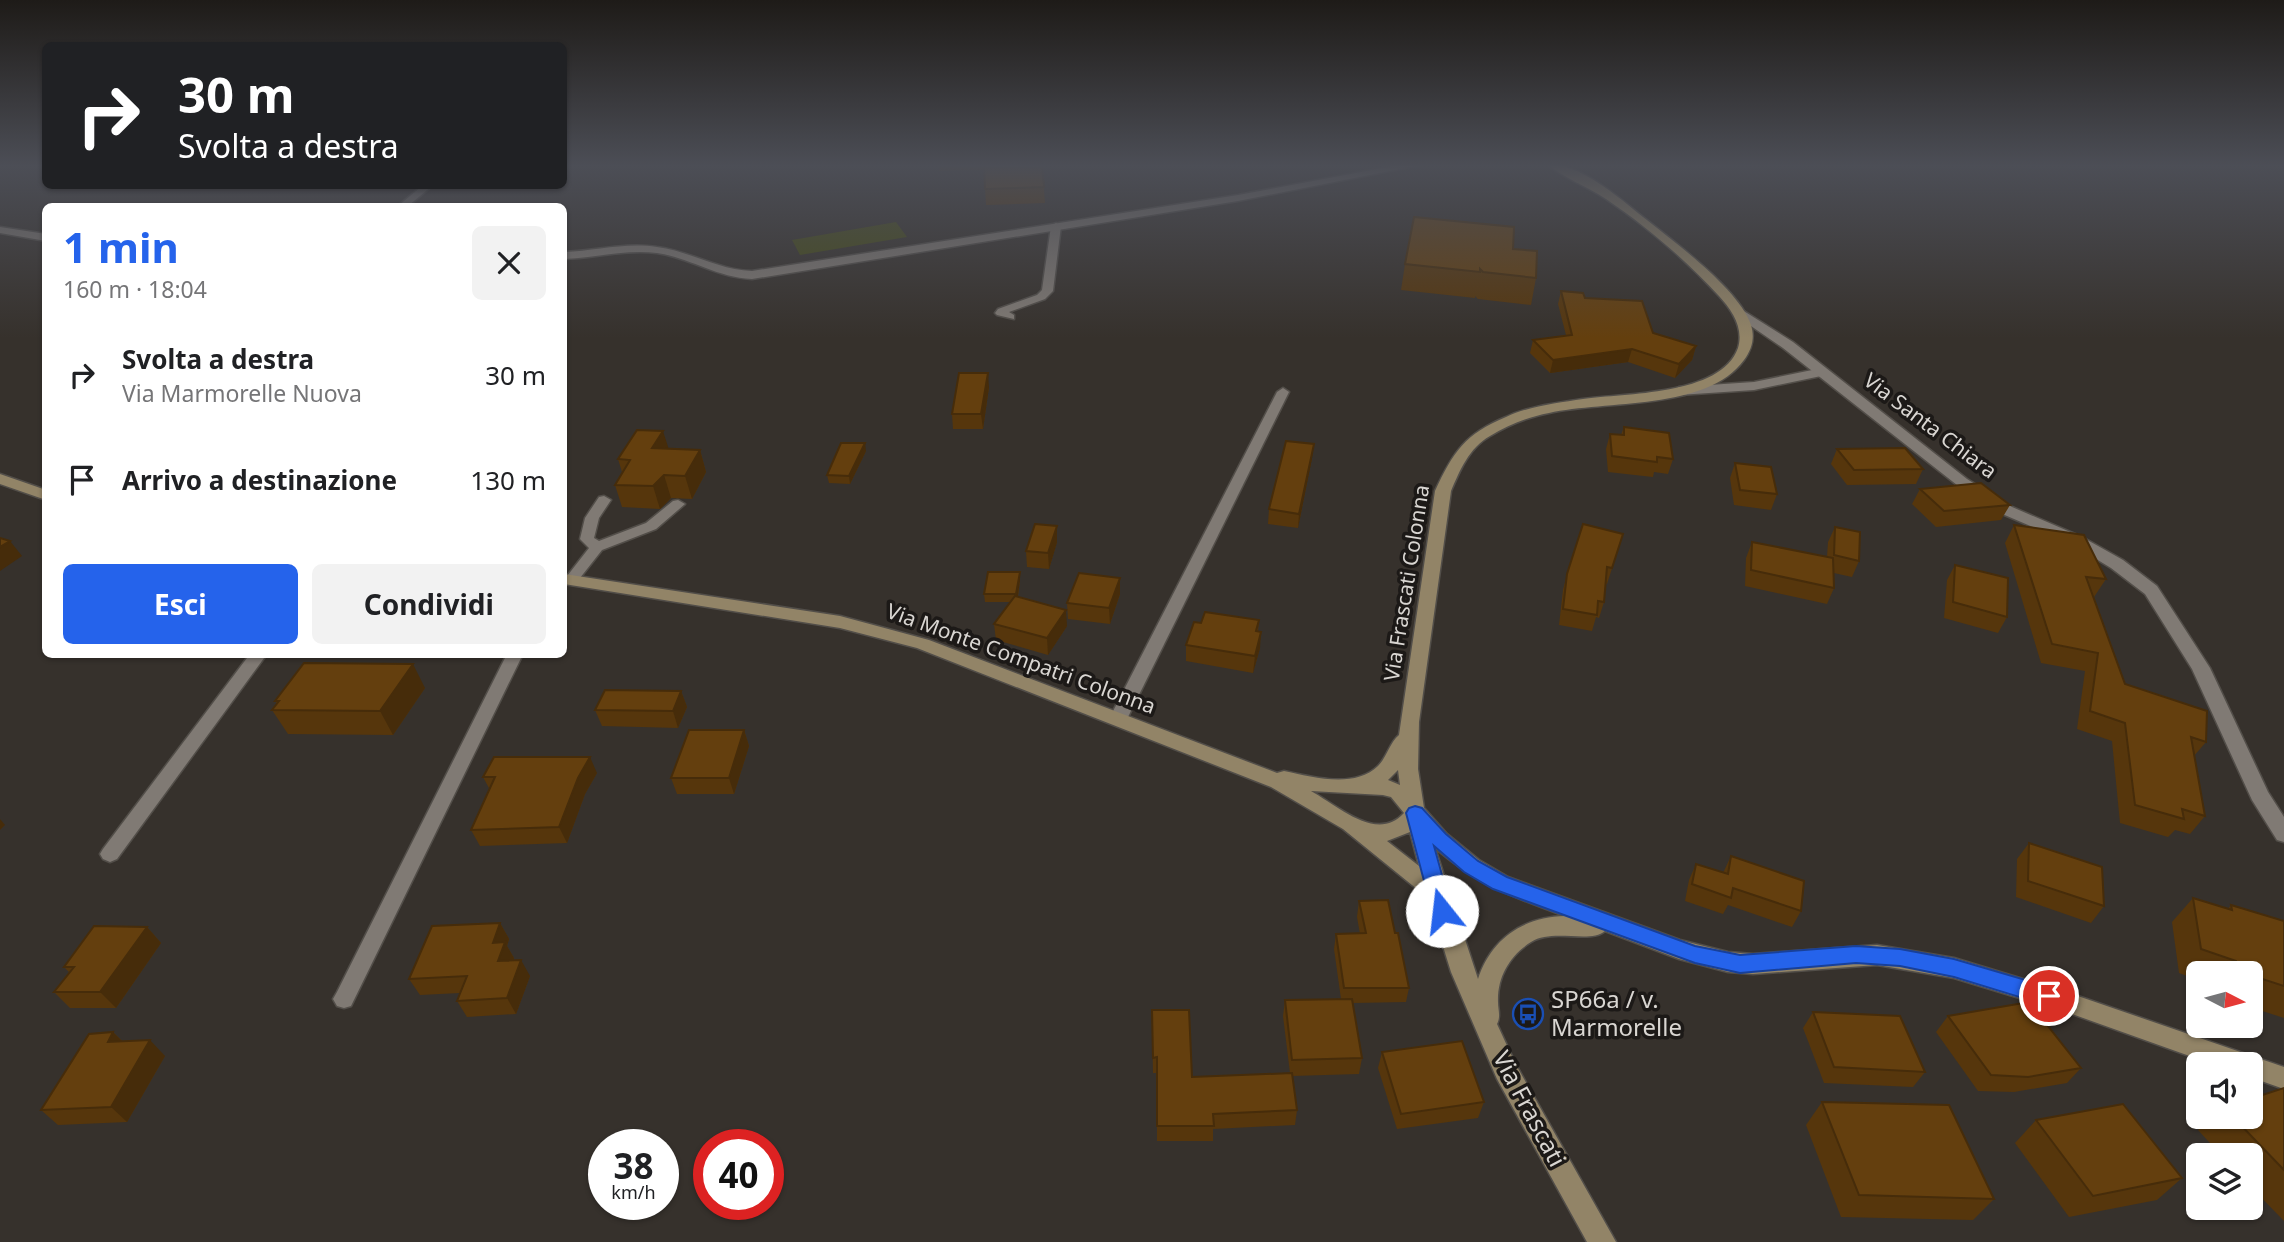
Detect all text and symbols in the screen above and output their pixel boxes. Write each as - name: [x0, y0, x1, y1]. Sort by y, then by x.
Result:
- text: 30 m: [178, 61, 295, 127]
- icon: right: [63, 70, 154, 161]
- text: Svolta a destra: [178, 124, 399, 167]
- text: 1 min: [63, 218, 179, 275]
- button: close: [472, 226, 546, 300]
- text: 160 m · 18:04: [63, 273, 207, 305]
- text: Svolta a destra: [122, 341, 314, 377]
- icon: right: [63, 356, 101, 394]
- text: 30 m: [485, 357, 546, 393]
- street label: Via Santa Chiara: [1858, 366, 2003, 484]
- text: Via Marmorelle Nuova: [122, 377, 362, 409]
- icon: arrive: [63, 461, 101, 499]
- text: Arrivo a destinazione: [122, 462, 397, 498]
- text: 130 m: [470, 462, 546, 498]
- street label: Via Frascati Colonna: [1377, 483, 1435, 683]
- button: Esci: [63, 564, 298, 644]
- button: Condividi: [312, 564, 546, 644]
- street label: Via Monte Compatri Colonna: [883, 596, 1160, 720]
- position arrow: [1405, 874, 1479, 948]
- north arrow: [2186, 961, 2263, 1038]
- map controls: [2186, 961, 2263, 1220]
- pin: [2019, 966, 2079, 1026]
- icon: arrive: [2030, 977, 2068, 1015]
- place label: SP66a / v. Marmorelle: [1551, 982, 1682, 1043]
- bus stop icon: SP66a / v. Marmorelle: [1511, 997, 1545, 1031]
- street label: Via Frascati: [1486, 1044, 1575, 1172]
- button: sound: [2186, 1052, 2263, 1129]
- speed limit sign: 40: [693, 1129, 784, 1220]
- text: 38: [613, 1142, 654, 1189]
- button: layers: [2186, 1143, 2263, 1220]
- text: km/h: [611, 1180, 656, 1204]

